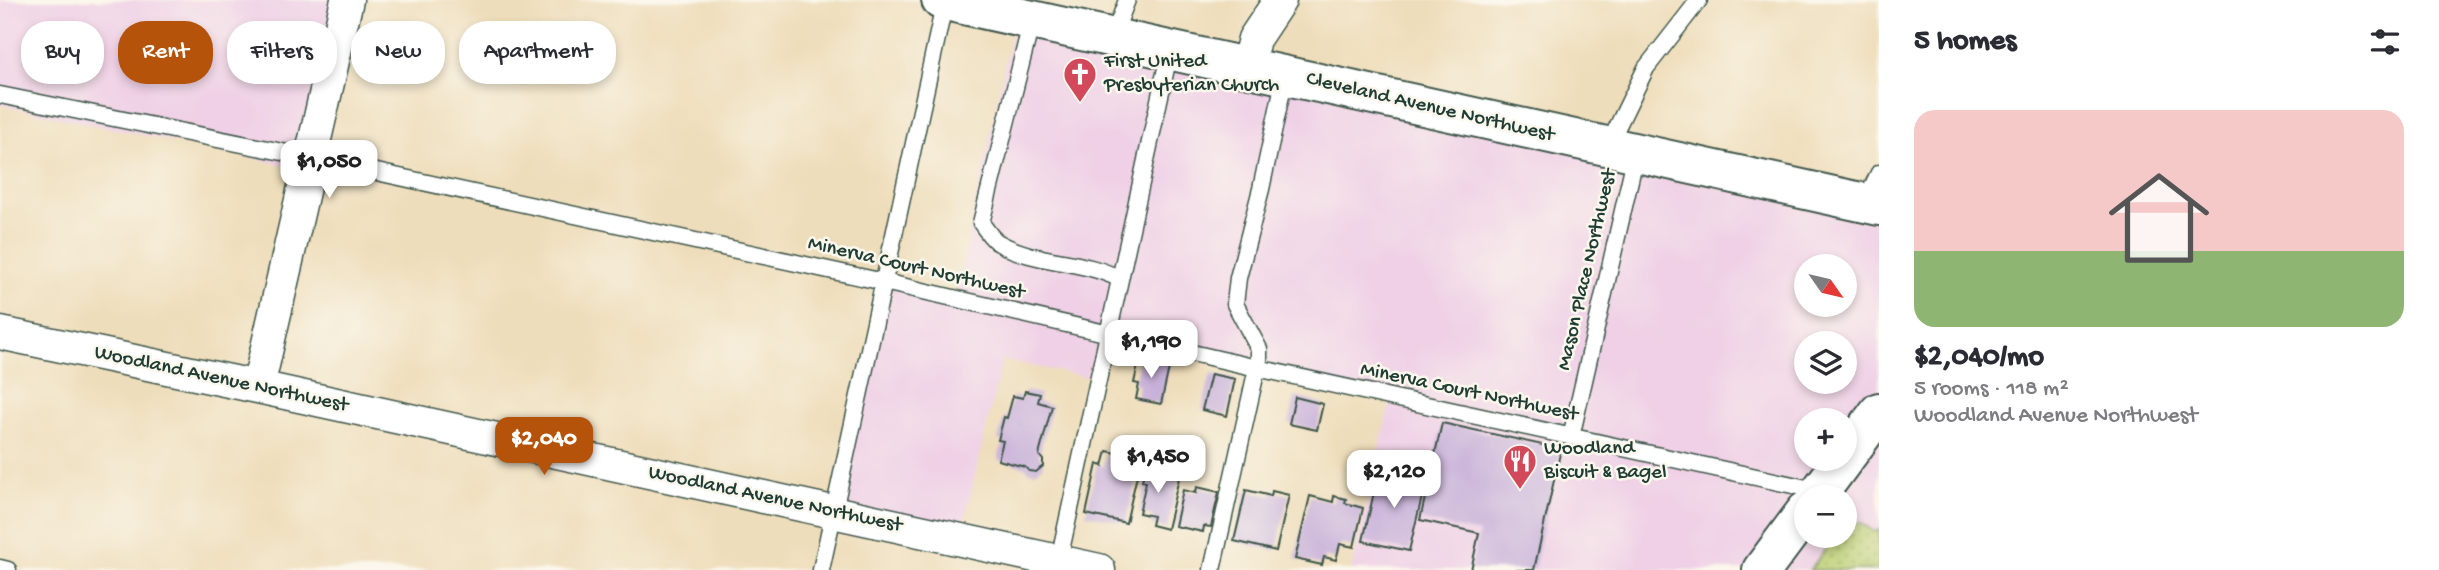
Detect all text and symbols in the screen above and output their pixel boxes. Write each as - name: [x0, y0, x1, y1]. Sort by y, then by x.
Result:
- chip: Buy: [21, 21, 104, 84]
- chip: Rent: [118, 21, 213, 84]
- chip: Filters: [227, 21, 337, 84]
- chip: New: [351, 21, 445, 84]
- chip: Apartment: [459, 21, 616, 84]
- icon: filters: [2366, 23, 2404, 61]
- text: 5 homes: [1914, 25, 2016, 60]
- place label: First United Presbyterian Church: [1103, 50, 1279, 99]
- church icon: First United Presbyterian Church: [1061, 55, 1099, 104]
- street label: Cleveland Avenue Northwest: [1303, 67, 1559, 149]
- pin: $1,050: [272, 140, 386, 200]
- text: $1,050: [296, 149, 362, 176]
- icon: home: [2096, 155, 2222, 281]
- street label: Mason Place Northwest: [1553, 164, 1624, 373]
- street label: Minerva Court Northwest: [805, 232, 1029, 307]
- north arrow: [1794, 254, 1857, 317]
- map controls: [1794, 254, 1857, 548]
- pin: $1,190: [1094, 320, 1208, 380]
- text: $1,190: [1121, 329, 1181, 356]
- button: layers: [1794, 331, 1857, 394]
- street label: Woodland Avenue Northwest: [92, 341, 353, 420]
- text: $2,040/mo: [1914, 341, 2044, 376]
- street label: Minerva Court Northwest: [1358, 358, 1582, 429]
- text: 5 rooms · 118 m²: [1914, 376, 2069, 403]
- text: Woodland Avenue Northwest: [1914, 403, 2198, 430]
- button: +: [1794, 408, 1857, 471]
- pin: $2,040: [487, 418, 601, 477]
- text: $2,040: [511, 426, 577, 453]
- pin: $1,450: [1101, 435, 1215, 495]
- place label: Woodland Biscuit & Bagel: [1543, 437, 1667, 486]
- restaurant icon: Woodland Biscuit & Bagel: [1501, 442, 1539, 491]
- text: $1,450: [1127, 444, 1189, 471]
- pin: $2,120: [1337, 450, 1451, 510]
- text: $2,120: [1363, 459, 1425, 486]
- street label: Woodland Avenue Northwest: [646, 461, 907, 540]
- button: −: [1794, 485, 1857, 548]

